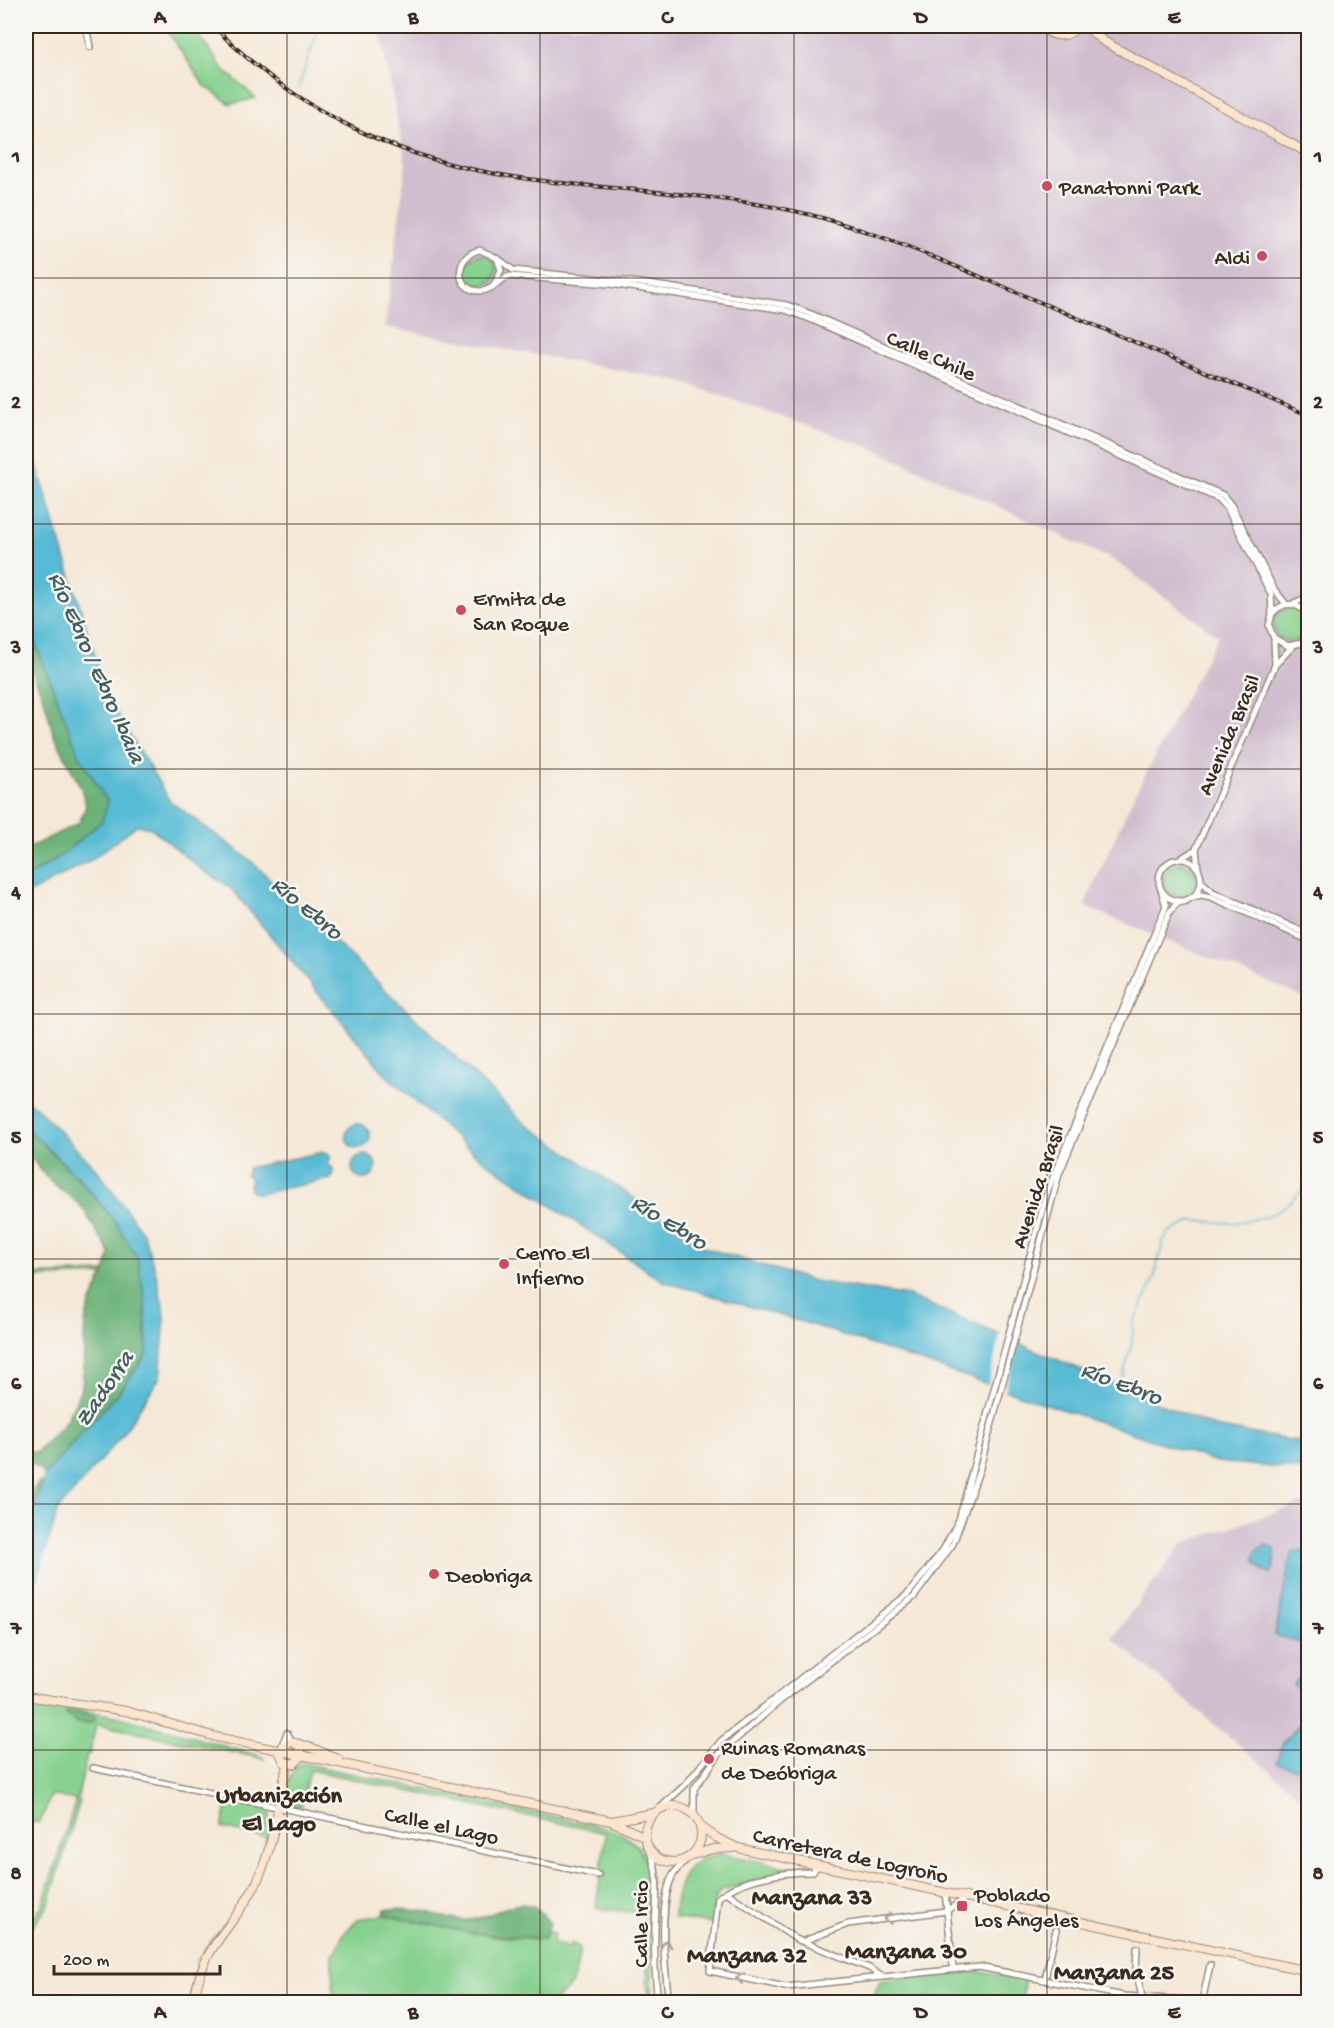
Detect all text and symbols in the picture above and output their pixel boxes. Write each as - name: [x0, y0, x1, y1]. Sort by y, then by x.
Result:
- text: A: [153, 8, 168, 31]
- text: B: [407, 8, 419, 31]
- text: C: [661, 8, 675, 31]
- text: D: [912, 8, 928, 31]
- text: E: [1168, 8, 1182, 31]
- text: 1: [11, 147, 20, 170]
- text: 1: [1313, 147, 1322, 170]
- place label: Panatonni Park: [1058, 177, 1201, 203]
- marker: Panatonni Park: [1040, 179, 1054, 193]
- place label: Aldi: [1215, 247, 1250, 273]
- marker: Aldi: [1255, 249, 1269, 263]
- street label: Calle Chile: [882, 326, 980, 389]
- text: 2: [11, 393, 21, 416]
- text: 2: [1313, 393, 1323, 416]
- water label: Río Ebro / Ebro Ibaia: [40, 568, 151, 770]
- place label: Ermita de San Roque: [473, 588, 570, 639]
- marker: Ermita de San Roque: [454, 603, 468, 617]
- text: 3: [10, 638, 21, 661]
- text: 3: [1312, 638, 1323, 661]
- street label: Avenida Brasil: [1194, 671, 1268, 800]
- water label: Río Ebro: [264, 871, 349, 949]
- text: 4: [10, 883, 21, 906]
- text: 4: [1312, 883, 1323, 906]
- street label: Avenida Brasil: [1008, 1122, 1072, 1252]
- text: 5: [11, 1128, 22, 1151]
- text: 5: [1313, 1128, 1324, 1151]
- water label: Río Ebro: [625, 1189, 713, 1259]
- place label: Cerro El Infierno: [516, 1242, 590, 1293]
- marker: Cerro El Infierno: [497, 1257, 511, 1271]
- water label: Zadorra: [70, 1345, 143, 1434]
- water label: Río Ebro: [1076, 1357, 1167, 1414]
- text: 6: [11, 1374, 22, 1397]
- text: 6: [1313, 1374, 1324, 1397]
- place label: Deobriga: [444, 1565, 533, 1591]
- marker: Deobriga: [427, 1567, 441, 1581]
- text: 7: [10, 1619, 23, 1642]
- text: 7: [1312, 1619, 1325, 1642]
- place label: Ruinas Romanas de Deóbriga: [721, 1737, 866, 1788]
- marker: Ruinas Romanas de Deóbriga: [702, 1752, 716, 1766]
- district label: Urbanización El Lago: [216, 1783, 343, 1840]
- street label: Calle el Lago: [382, 1803, 501, 1853]
- street label: Carretera de Logroño: [750, 1824, 950, 1891]
- text: 8: [11, 1864, 22, 1887]
- text: 8: [1313, 1864, 1324, 1887]
- street label: Calle Ircio: [630, 1880, 656, 1968]
- place label: Poblado Los Ángeles: [973, 1884, 1079, 1935]
- district label: Manzana 33: [752, 1885, 872, 1914]
- marker: Poblado Los Ángeles: [955, 1899, 969, 1913]
- one-way arrow: [884, 1912, 893, 1924]
- scale bar: [54, 1938, 220, 1976]
- district label: Manzana 30: [845, 1939, 967, 1968]
- one-way arrow: [659, 1940, 672, 1949]
- district label: Manzana 32: [687, 1943, 807, 1972]
- text: 200 m: [63, 1951, 110, 1972]
- district label: Manzana 25: [1054, 1960, 1174, 1989]
- one-way arrow: [735, 1972, 745, 1985]
- text: A: [153, 2003, 168, 2026]
- text: B: [407, 2003, 419, 2026]
- text: C: [661, 2003, 675, 2026]
- text: D: [912, 2003, 928, 2026]
- text: E: [1168, 2003, 1182, 2026]

